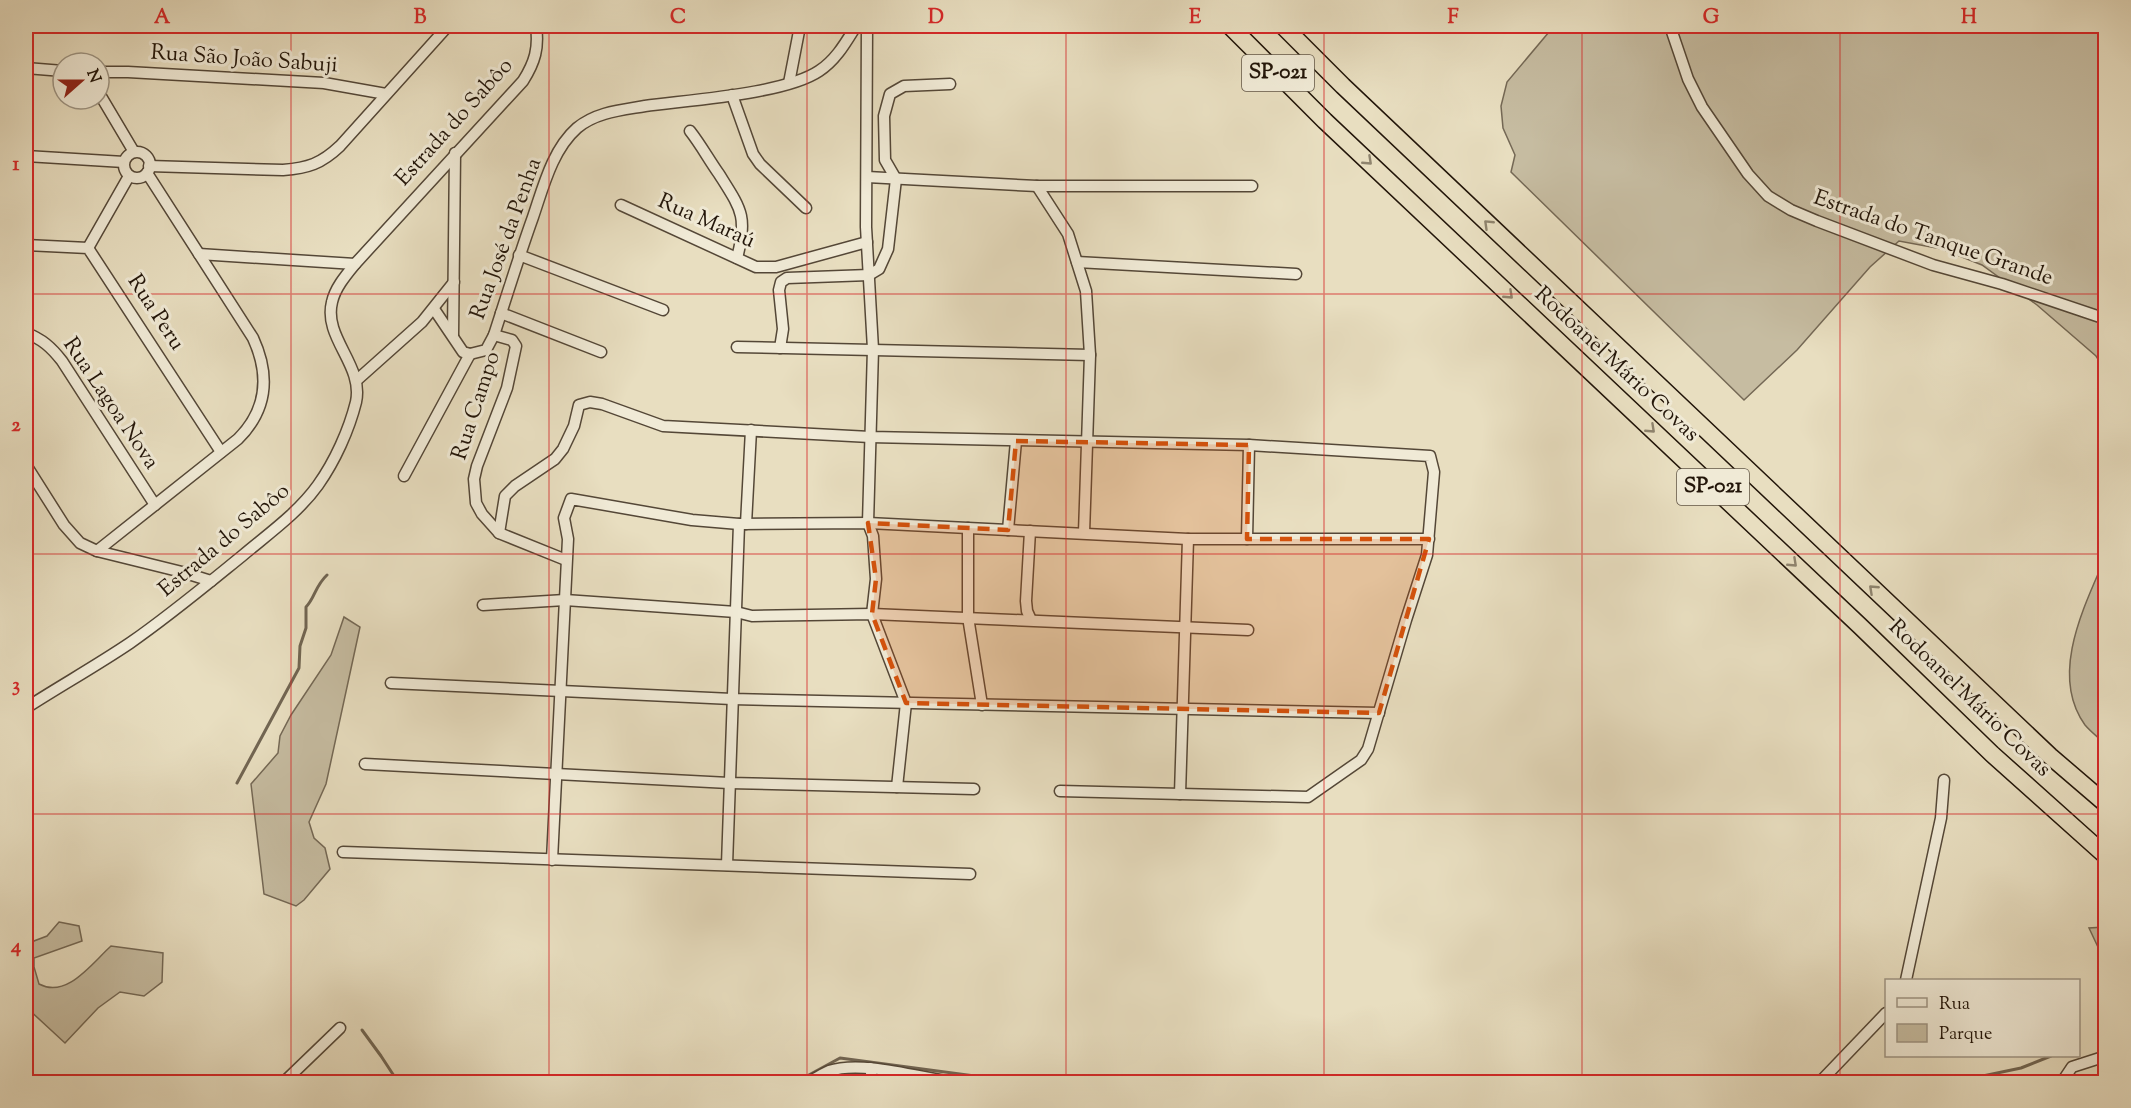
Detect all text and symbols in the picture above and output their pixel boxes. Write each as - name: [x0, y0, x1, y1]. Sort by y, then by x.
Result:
- text: A: [154, 4, 171, 33]
- text: B: [414, 4, 427, 33]
- text: C: [670, 4, 686, 33]
- text: D: [928, 4, 944, 33]
- text: E: [1189, 4, 1202, 33]
- text: F: [1447, 4, 1459, 33]
- text: G: [1703, 4, 1720, 33]
- text: H: [1961, 4, 1977, 33]
- street label: Rua São João Sabuji: [149, 38, 339, 82]
- north arrow: [51, 51, 111, 111]
- street label: Estrada do Sabôo: [389, 52, 521, 194]
- road number: SP-021: [1242, 55, 1314, 91]
- text: N: [80, 66, 106, 87]
- text: 1: [13, 151, 20, 180]
- street label: Rua José da Penha: [463, 154, 551, 324]
- one-way arrow: [1361, 154, 1371, 165]
- street label: Estrada do Tanque Grande: [1809, 183, 2057, 295]
- street label: Rua Maraú: [652, 186, 760, 258]
- one-way arrow: [1485, 220, 1495, 231]
- street label: Rua Peru: [118, 269, 192, 358]
- street label: Rodoanel Mário Covas: [1526, 280, 1706, 450]
- one-way arrow: [1503, 288, 1513, 299]
- street label: Rua Lagoa Nova: [54, 331, 166, 477]
- street label: Rua Campo: [444, 348, 510, 464]
- text: 2: [11, 412, 21, 441]
- one-way arrow: [1645, 422, 1655, 433]
- road number: SP-021: [1677, 469, 1749, 505]
- street label: Estrada do Sabôo: [152, 476, 298, 606]
- one-way arrow: [1786, 556, 1797, 567]
- one-way arrow: [1870, 586, 1881, 597]
- street label: Rodoanel Mário Covas: [1880, 613, 2058, 785]
- text: 3: [12, 672, 20, 701]
- text: 4: [10, 933, 21, 962]
- legend: [1885, 979, 2080, 1057]
- text: Rua: [1939, 992, 1970, 1018]
- text: Parque: [1939, 1022, 1992, 1048]

